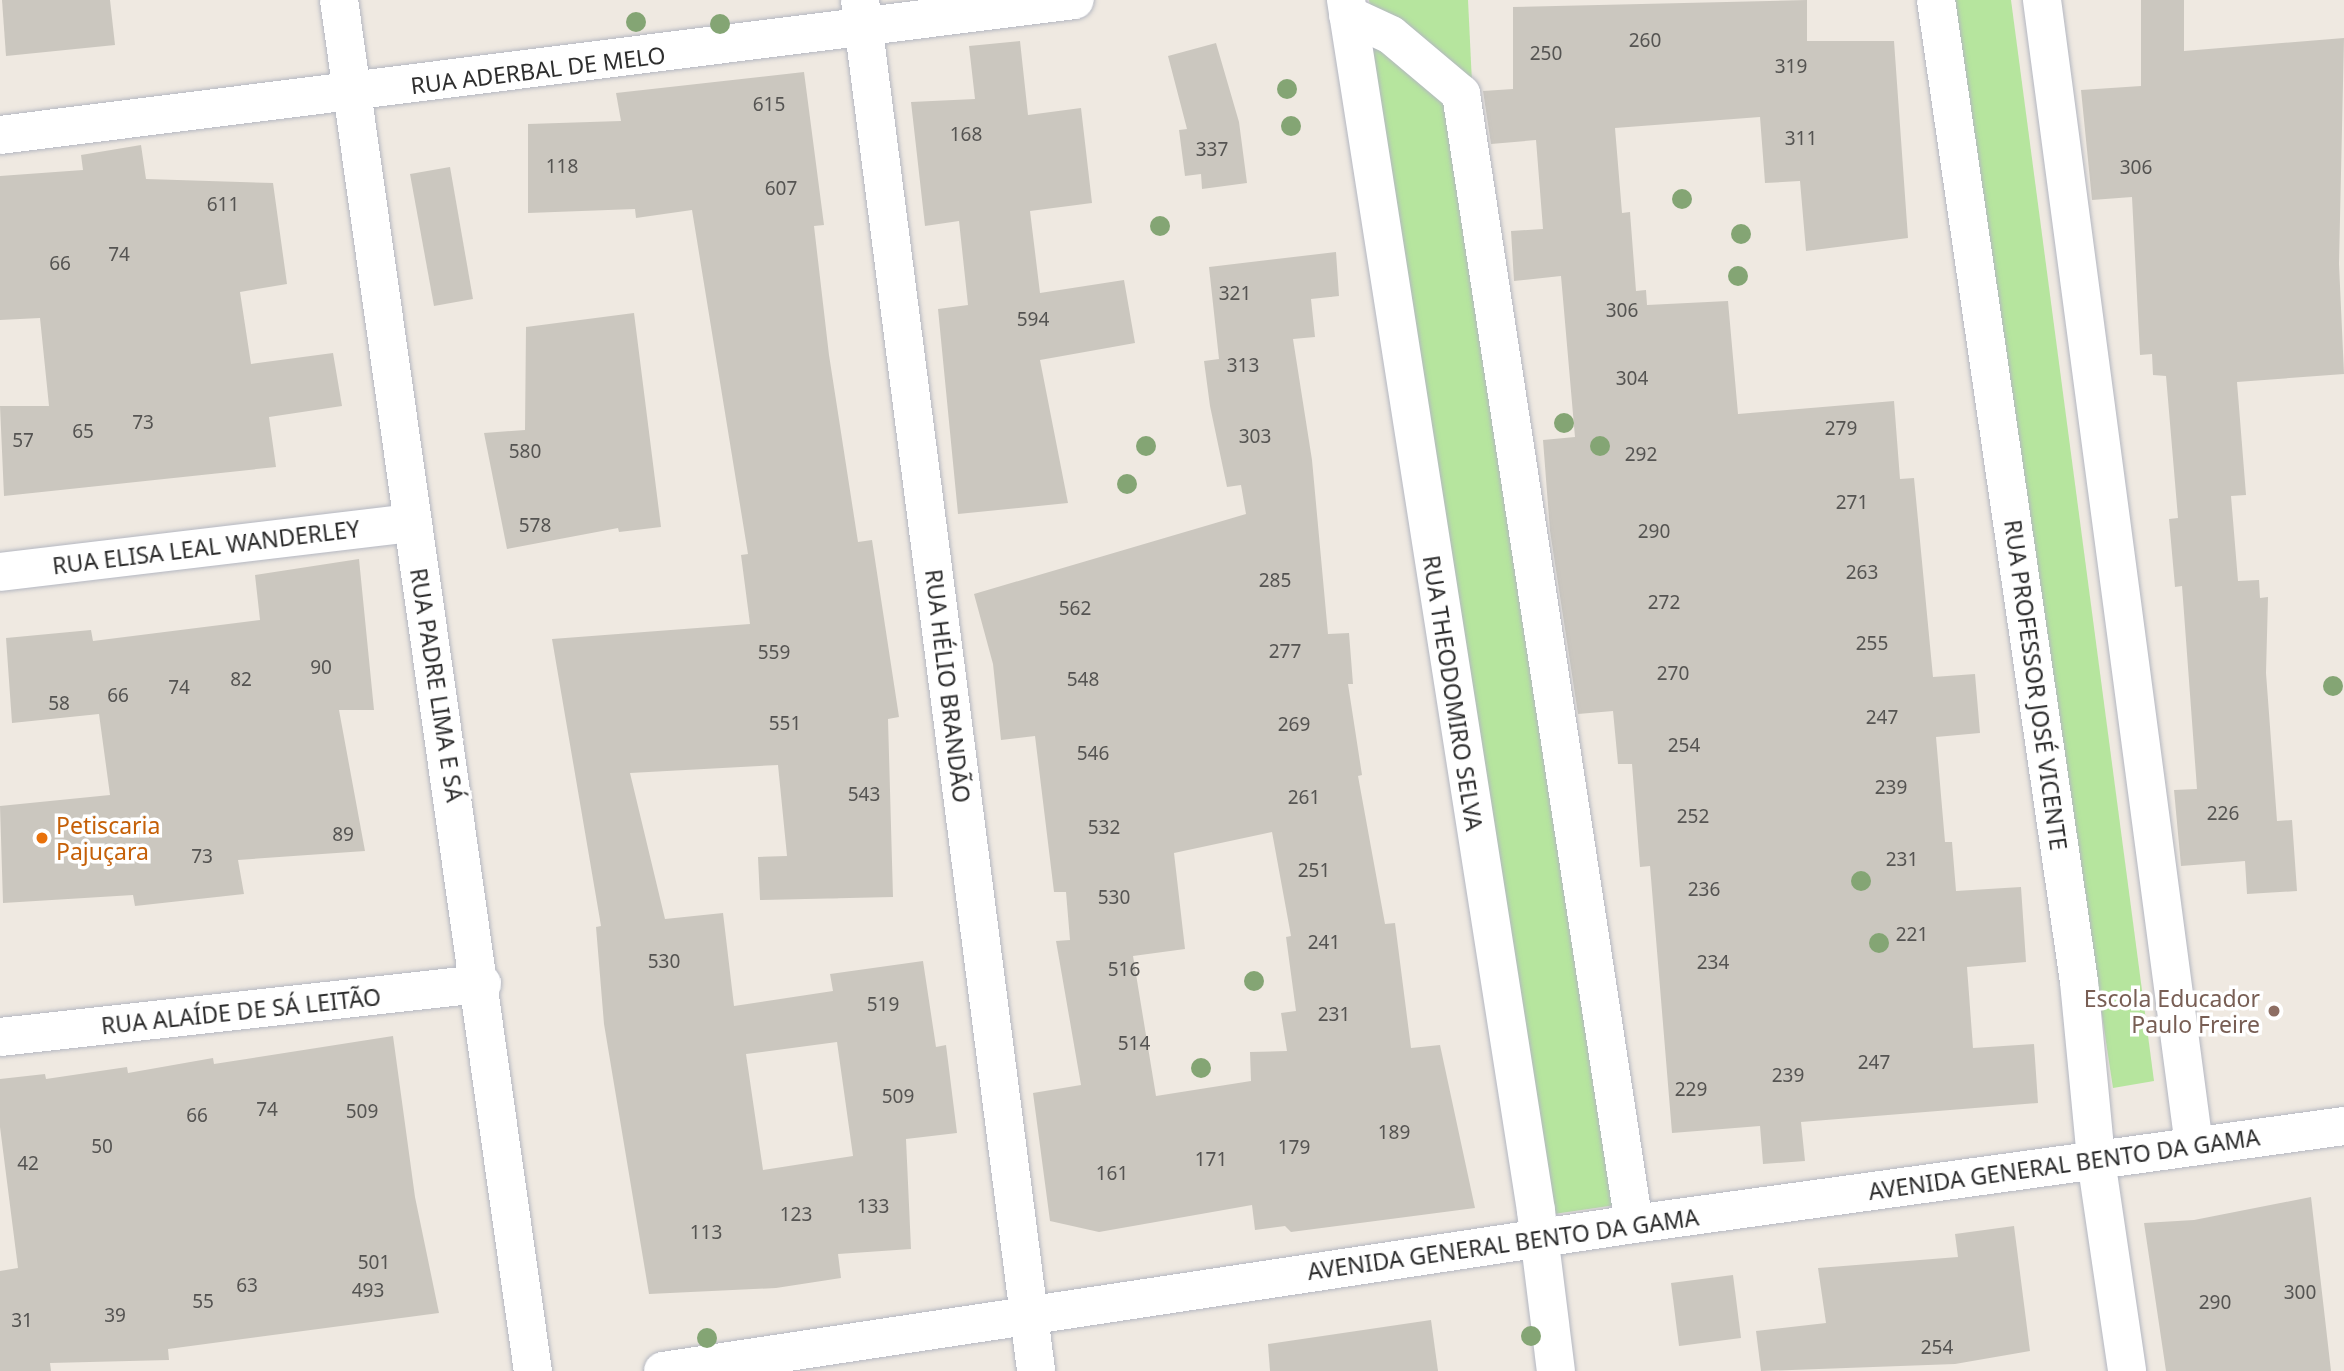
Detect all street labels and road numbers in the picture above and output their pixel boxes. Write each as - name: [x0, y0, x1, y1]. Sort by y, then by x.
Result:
- street label: RUA ADERBAL DE MELO: [409, 41, 667, 99]
- street label: RUA ELISA LEAL WANDERLEY: [51, 514, 361, 580]
- street label: RUA PROFESSOR JOSÉ VICENTE: [1999, 518, 2073, 852]
- street label: RUA THEODOMIRO SELVA: [1418, 553, 1488, 833]
- street label: RUA PADRE LIMA E SÁ: [405, 566, 469, 804]
- street label: RUA HÉLIO BRANDÃO: [920, 568, 976, 804]
- street label: RUA ALAÍDE DE SÁ LEITÃO: [100, 983, 382, 1039]
- street label: AVENIDA GENERAL BENTO DA GAMA: [1867, 1123, 2261, 1205]
- street label: AVENIDA GENERAL BENTO DA GAMA: [1306, 1203, 1700, 1285]

